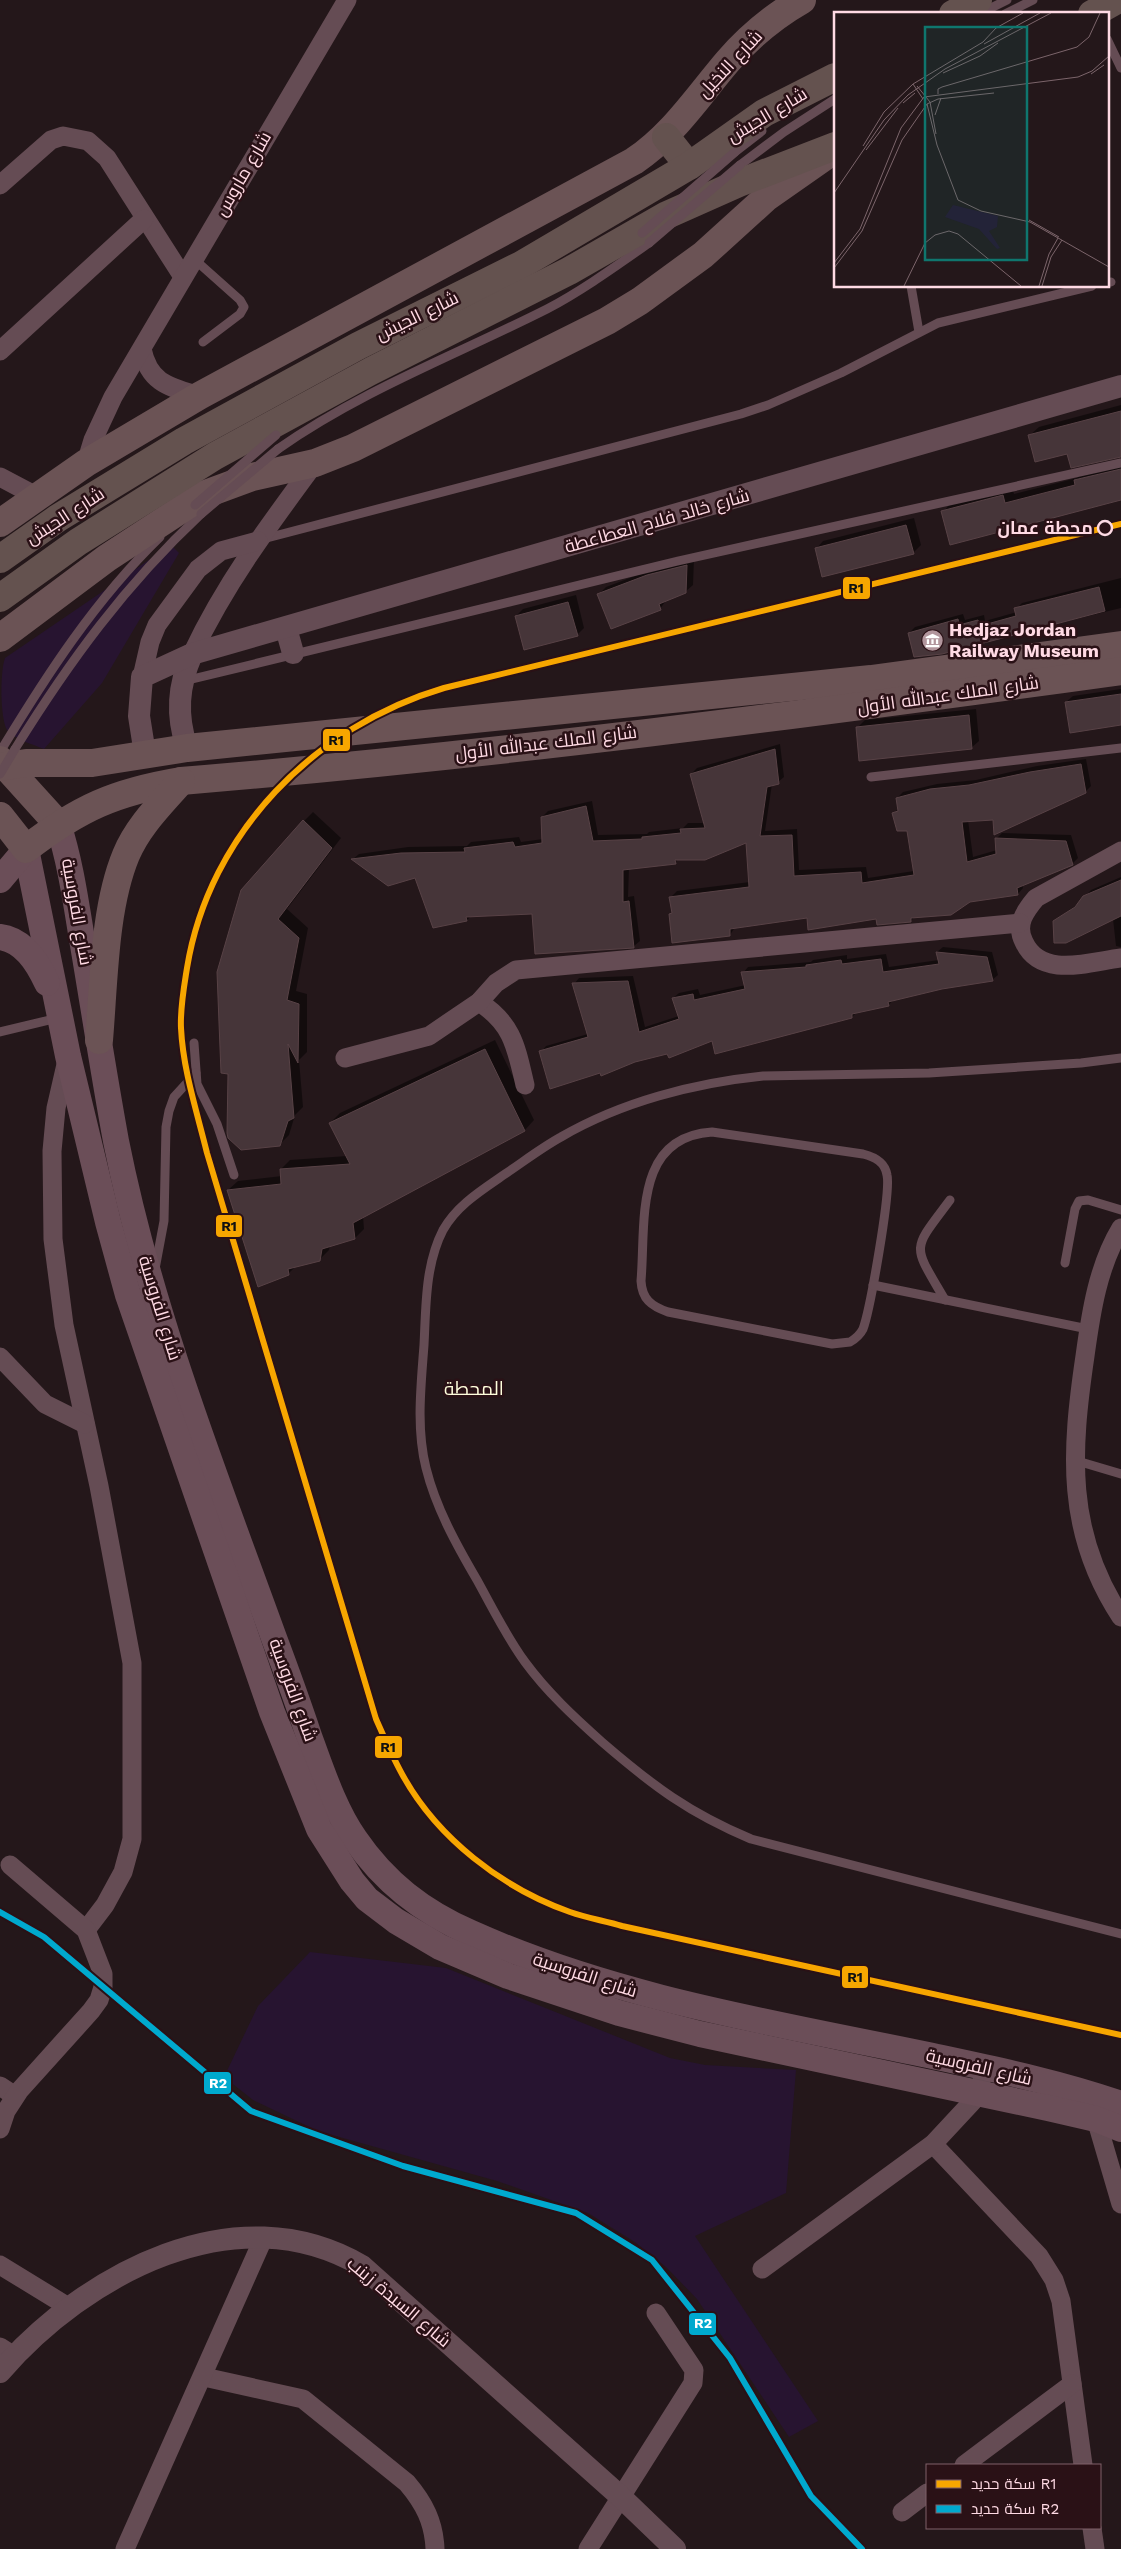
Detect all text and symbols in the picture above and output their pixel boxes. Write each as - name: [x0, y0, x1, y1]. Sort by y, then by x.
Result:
- inset map: [834, 12, 1108, 288]
- street label: شارع النخيل: [693, 25, 768, 103]
- street label: شارع الجيش: [723, 83, 811, 148]
- street label: شارع ماروس: [210, 128, 277, 221]
- street label: شارع الجيش: [372, 287, 462, 346]
- street label: شارع الجيش: [22, 482, 109, 550]
- street label: شارع خالد فلاح العطاعطة: [562, 484, 752, 559]
- place label: محطة عمان: [998, 517, 1093, 538]
- marker: محطة عمان: [1097, 520, 1113, 536]
- line badge: R1: [842, 576, 871, 600]
- text: R1: [848, 580, 864, 596]
- place label: Hedjaz Jordan Railway Museum: [949, 619, 1099, 661]
- museum icon: Hedjaz Jordan Railway Museum: [921, 628, 945, 652]
- street label: شارع الملك عبدالله الأول: [856, 670, 1040, 720]
- street label: شارع الملك عبدالله الأول: [454, 720, 638, 766]
- line badge: R1: [322, 728, 351, 752]
- text: R1: [328, 732, 344, 748]
- street label: شارع الفروسية: [56, 857, 97, 967]
- line badge: R1: [215, 1214, 243, 1238]
- text: R1: [221, 1218, 237, 1234]
- street label: شارع الفروسية: [133, 1253, 186, 1363]
- district label: المحطة: [444, 1377, 504, 1400]
- street label: شارع الفروسية: [263, 1635, 322, 1745]
- line badge: R1: [374, 1735, 403, 1759]
- text: R1: [380, 1739, 396, 1755]
- street label: شارع الفروسية: [530, 1948, 640, 2003]
- line badge: R1: [841, 1965, 869, 1989]
- text: R1: [847, 1969, 863, 1985]
- street label: شارع الفروسية: [924, 2044, 1034, 2091]
- line badge: R2: [203, 2071, 232, 2095]
- text: R2: [209, 2075, 227, 2091]
- street label: شارع السيدة زينب: [342, 2252, 455, 2353]
- line badge: R2: [688, 2312, 717, 2336]
- text: R2: [694, 2315, 712, 2331]
- legend: [926, 2464, 1101, 2529]
- text: سكة حديد R1: [971, 2475, 1056, 2493]
- text: سكة حديد R2: [971, 2500, 1059, 2518]

